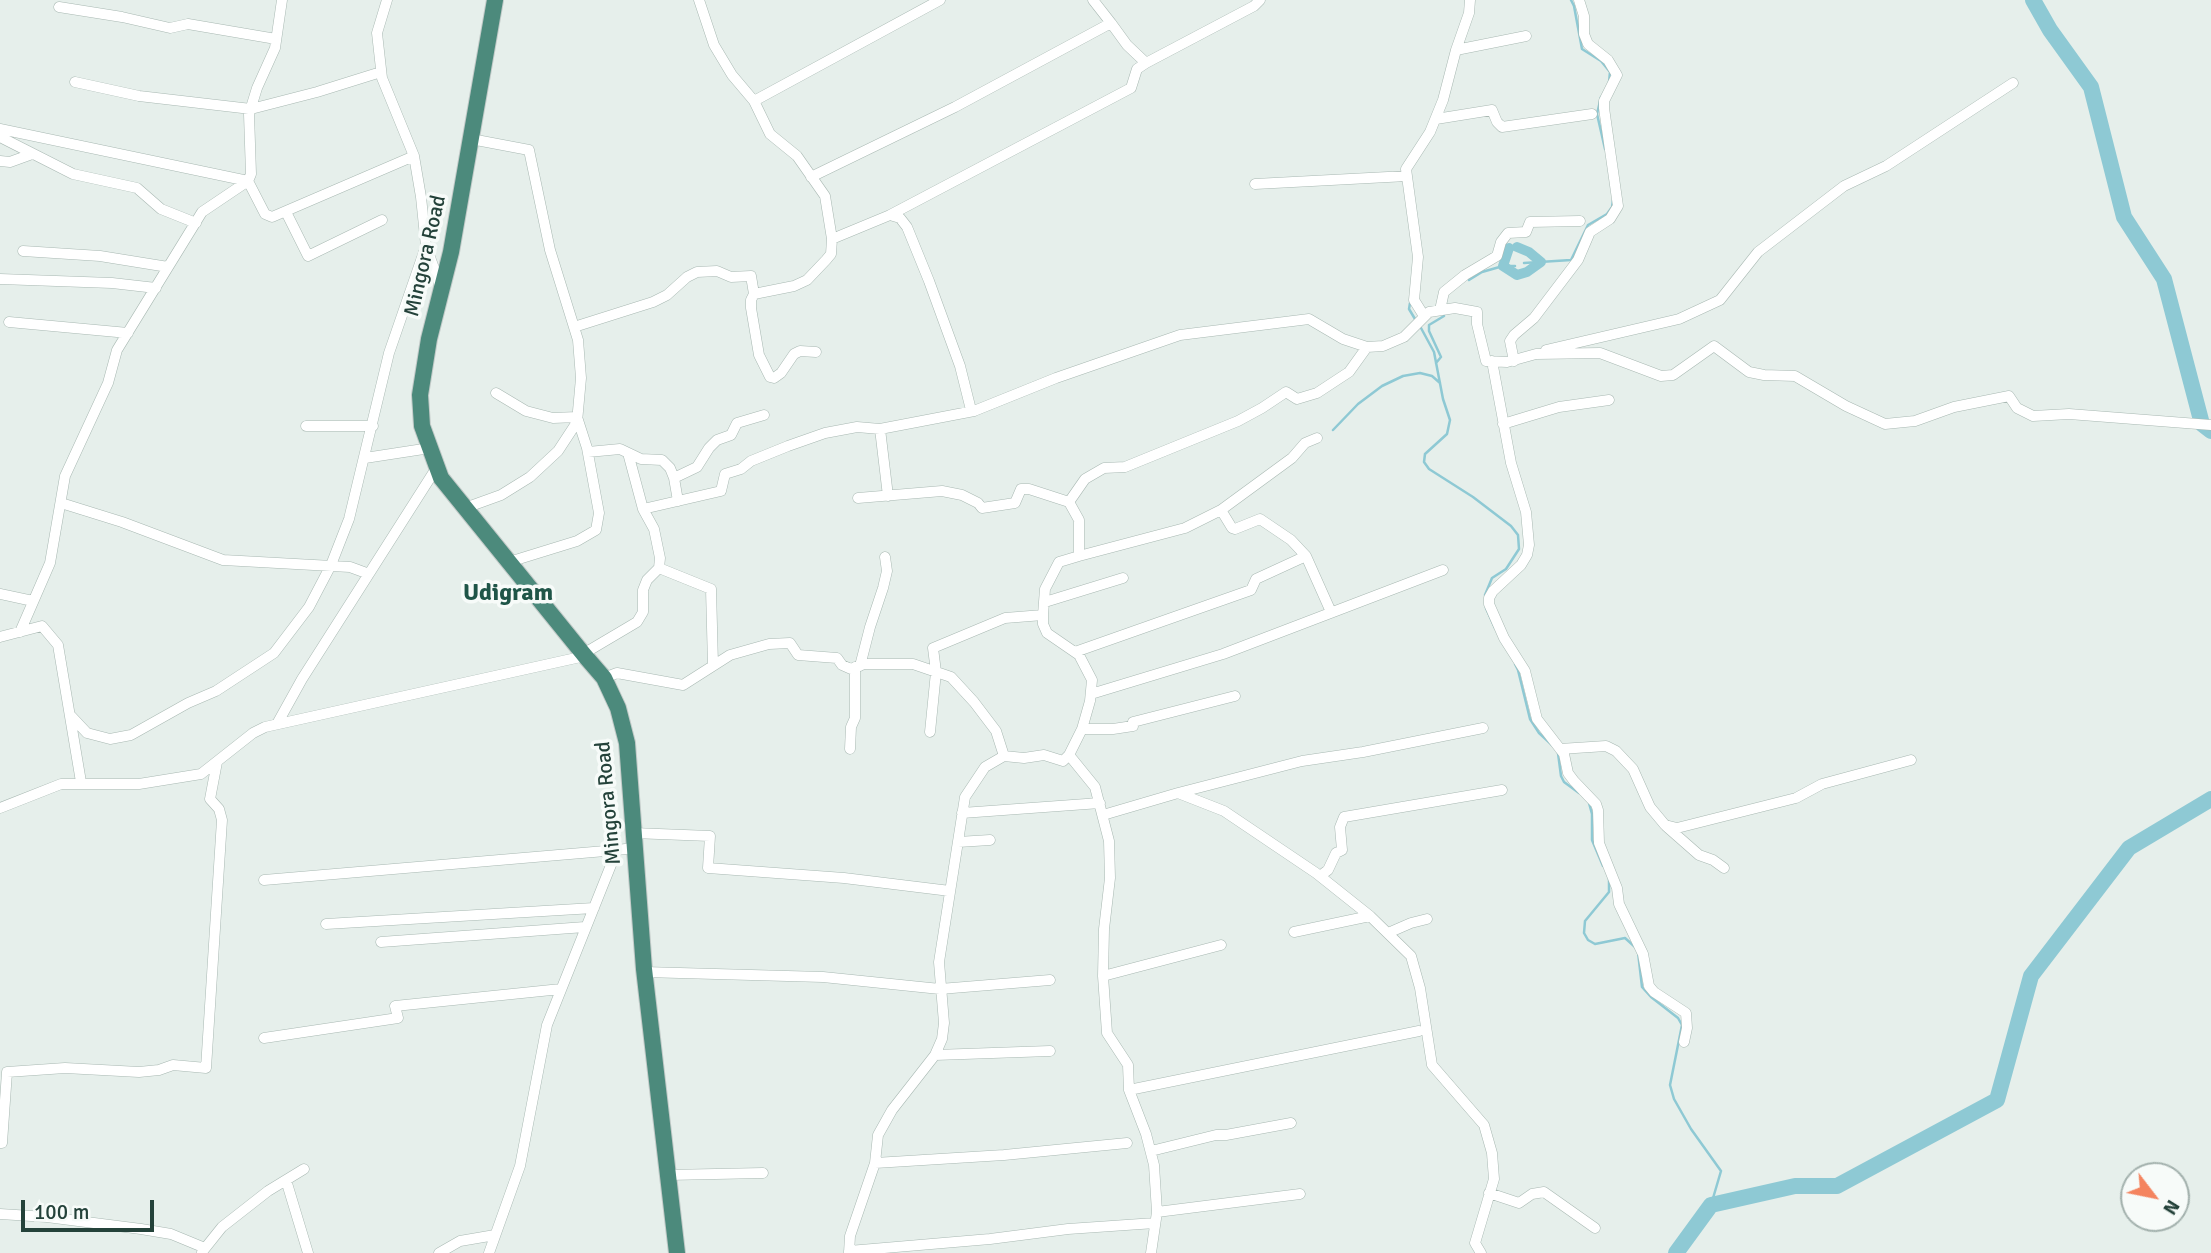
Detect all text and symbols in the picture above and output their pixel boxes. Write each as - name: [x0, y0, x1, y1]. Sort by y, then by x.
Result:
- street label: Mingora Road: [400, 193, 452, 319]
- district label: Udigram: [463, 580, 553, 608]
- street label: Mingora Road: [591, 740, 627, 866]
- north arrow: [2120, 1162, 2190, 1232]
- scale bar: [24, 1186, 158, 1230]
- text: N: [2157, 1195, 2185, 1219]
- text: 100 m: [34, 1199, 89, 1225]

